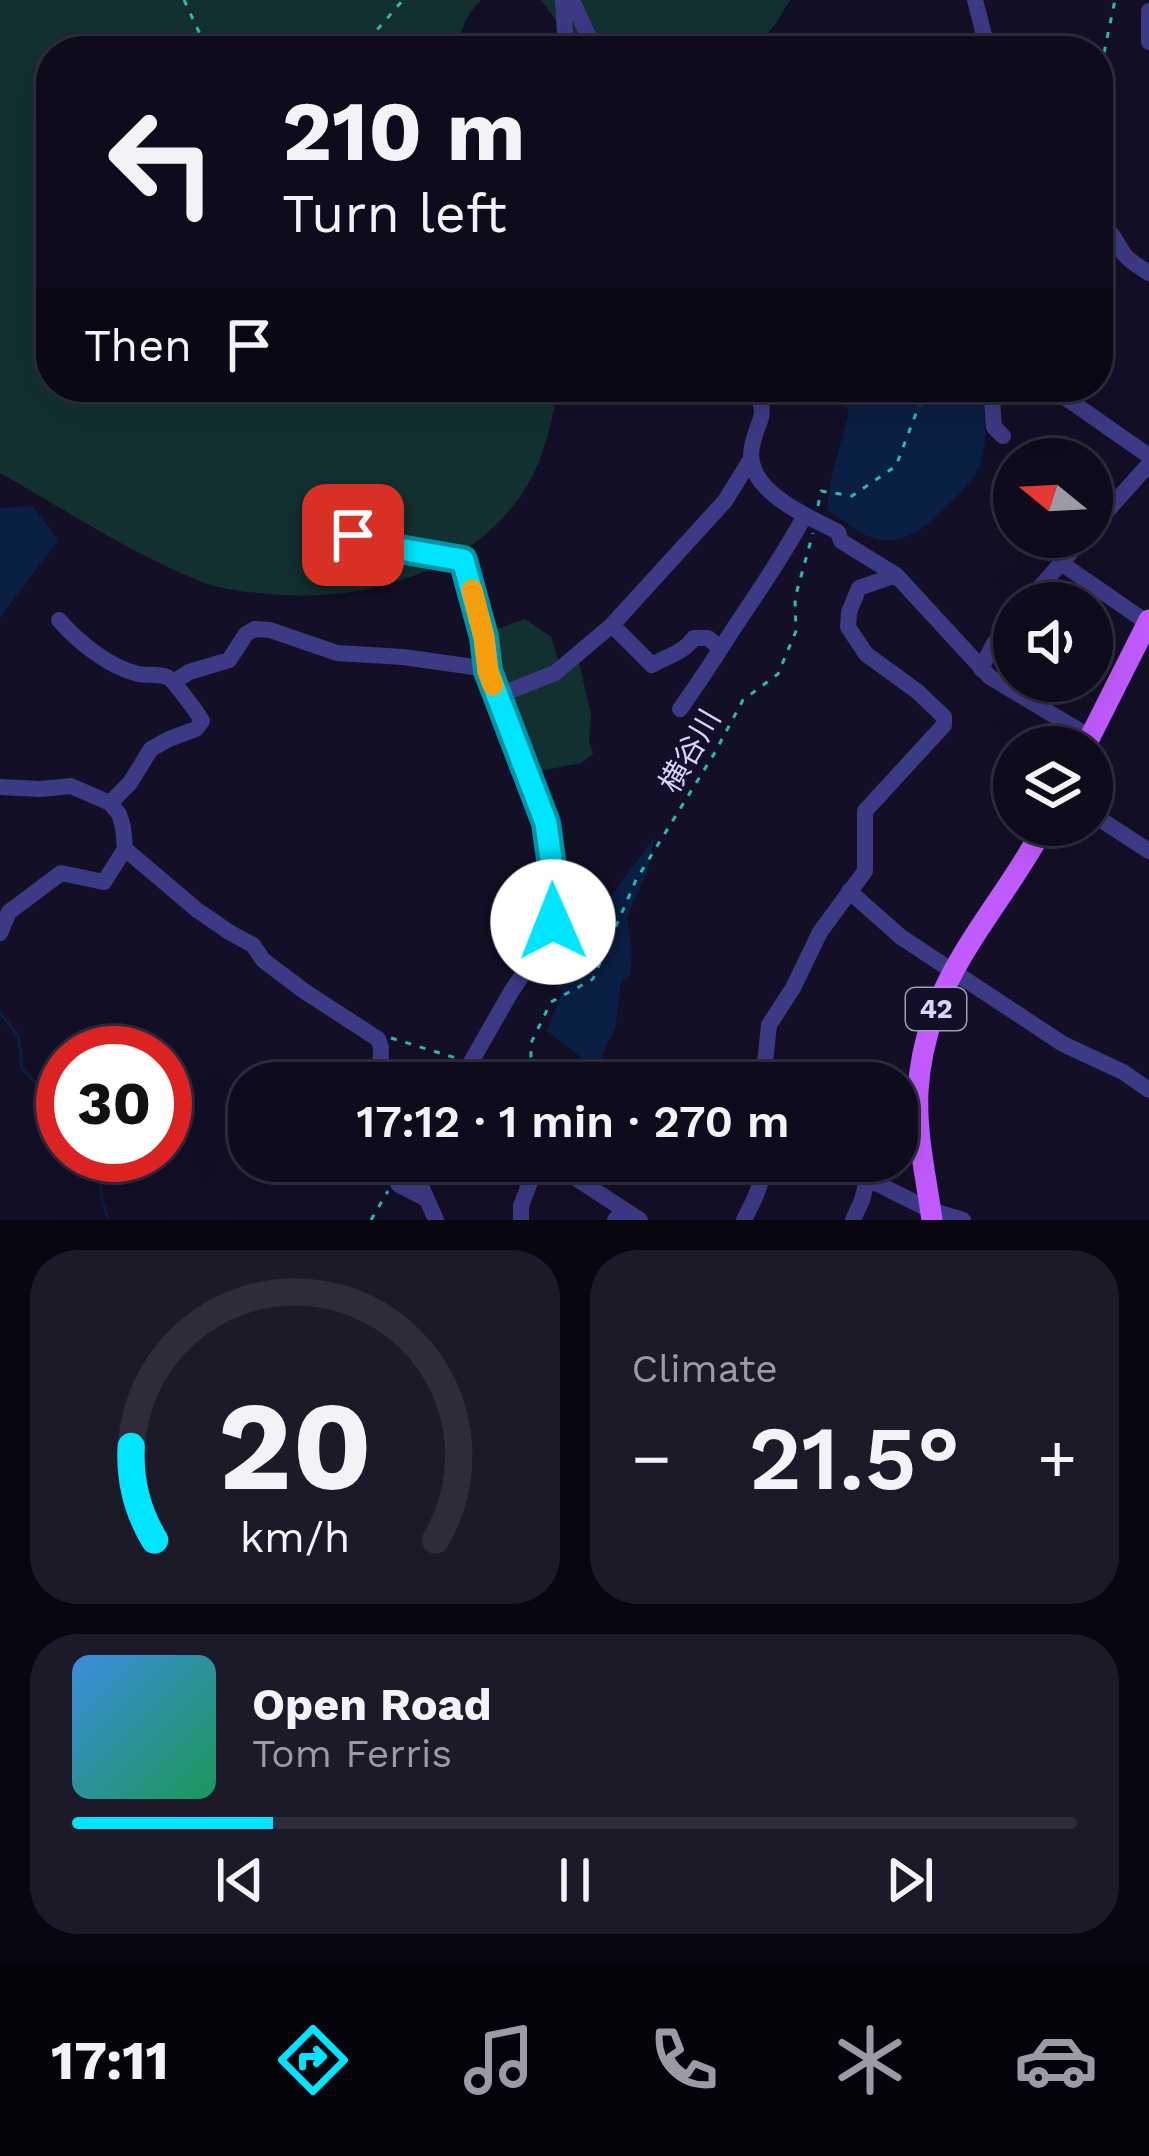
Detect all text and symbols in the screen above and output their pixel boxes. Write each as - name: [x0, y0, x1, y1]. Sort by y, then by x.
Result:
- text: 210 m: [282, 82, 525, 180]
- icon: left: [84, 84, 240, 240]
- text: Turn left: [282, 182, 507, 245]
- icon: arrive: [216, 312, 282, 378]
- text: Then: [84, 319, 192, 372]
- north arrow: [993, 438, 1113, 558]
- map controls: [993, 438, 1113, 846]
- pin: [302, 484, 404, 586]
- icon: arrive: [320, 502, 386, 568]
- button: sound: [993, 582, 1113, 702]
- street label: 横谷川: [652, 703, 727, 798]
- button: layers: [993, 726, 1113, 846]
- position arrow: [490, 859, 616, 985]
- road number: 42: [906, 988, 966, 1030]
- speed limit sign: 30: [36, 1026, 192, 1182]
- text: 17:12 · 1 min · 270 m: [357, 1095, 789, 1148]
- text: Climate: [632, 1346, 778, 1391]
- text: 20: [217, 1373, 372, 1519]
- text: 21.5°: [748, 1405, 960, 1511]
- text: −: [632, 1420, 671, 1497]
- text: +: [1037, 1420, 1077, 1497]
- text: km/h: [239, 1512, 350, 1562]
- text: Open Road: [252, 1678, 492, 1731]
- text: Tom Ferris: [252, 1731, 452, 1776]
- icon: previous: [207, 1847, 273, 1913]
- icon: pause: [542, 1847, 608, 1913]
- icon: next: [877, 1847, 943, 1913]
- icon: directions: [271, 2018, 355, 2102]
- icon: music: [457, 2018, 541, 2102]
- icon: phone: [642, 2018, 726, 2102]
- icon: climate: [828, 2018, 912, 2102]
- icon: car: [1014, 2018, 1098, 2102]
- text: 17:11: [51, 2029, 169, 2092]

